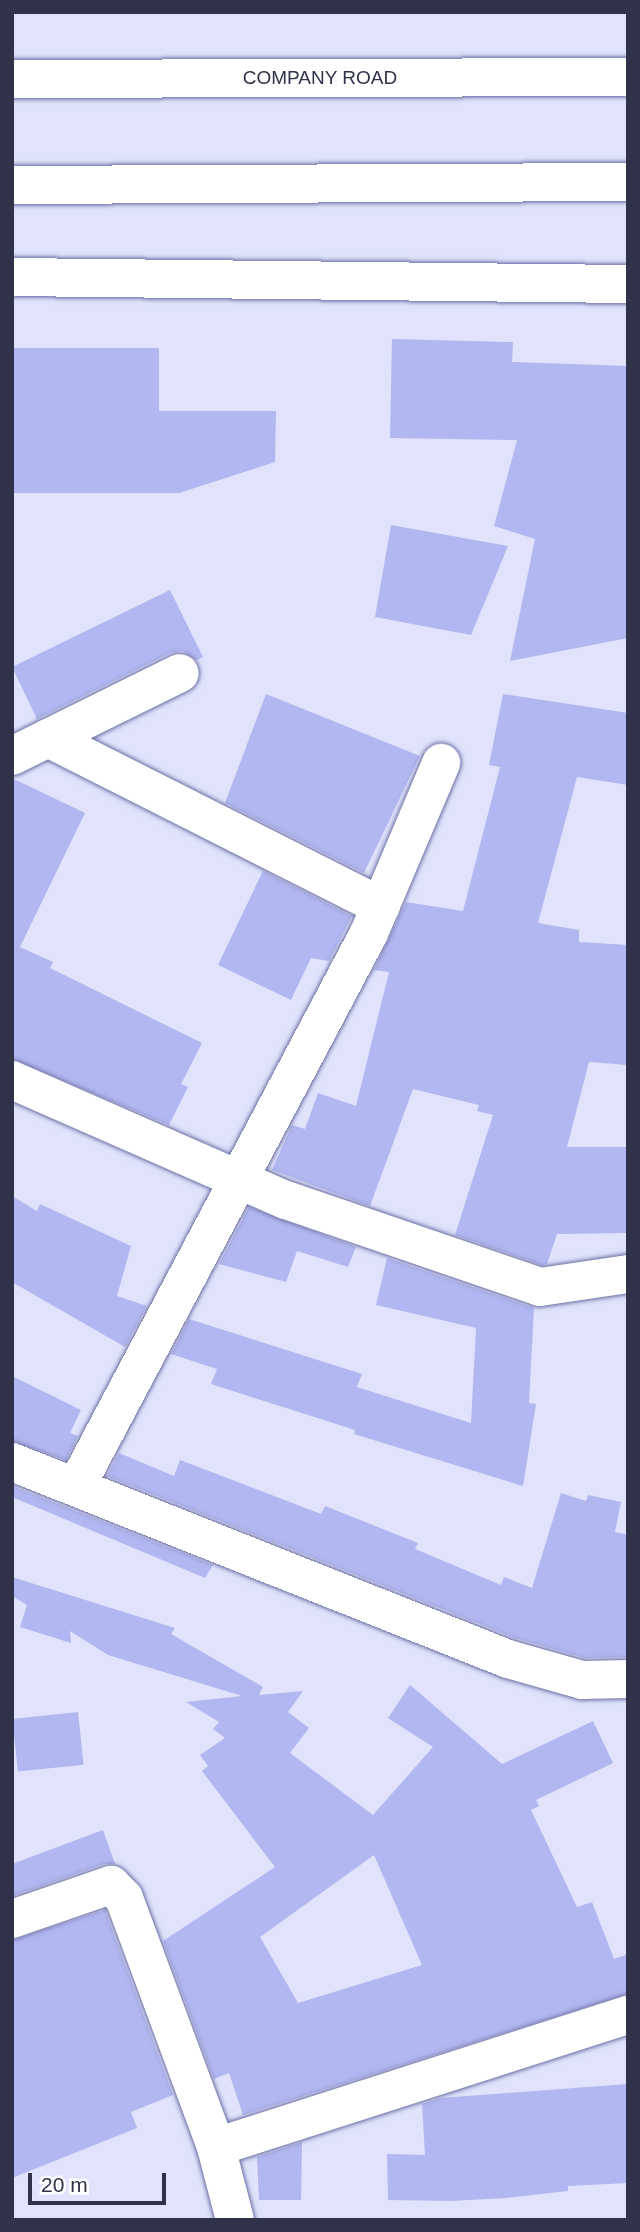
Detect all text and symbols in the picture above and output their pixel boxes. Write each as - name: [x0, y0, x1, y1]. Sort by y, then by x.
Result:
- street label: COMPANY ROAD: [243, 67, 397, 89]
- scale bar: [32, 2158, 170, 2202]
- text: 20 m: [41, 2173, 88, 2196]

